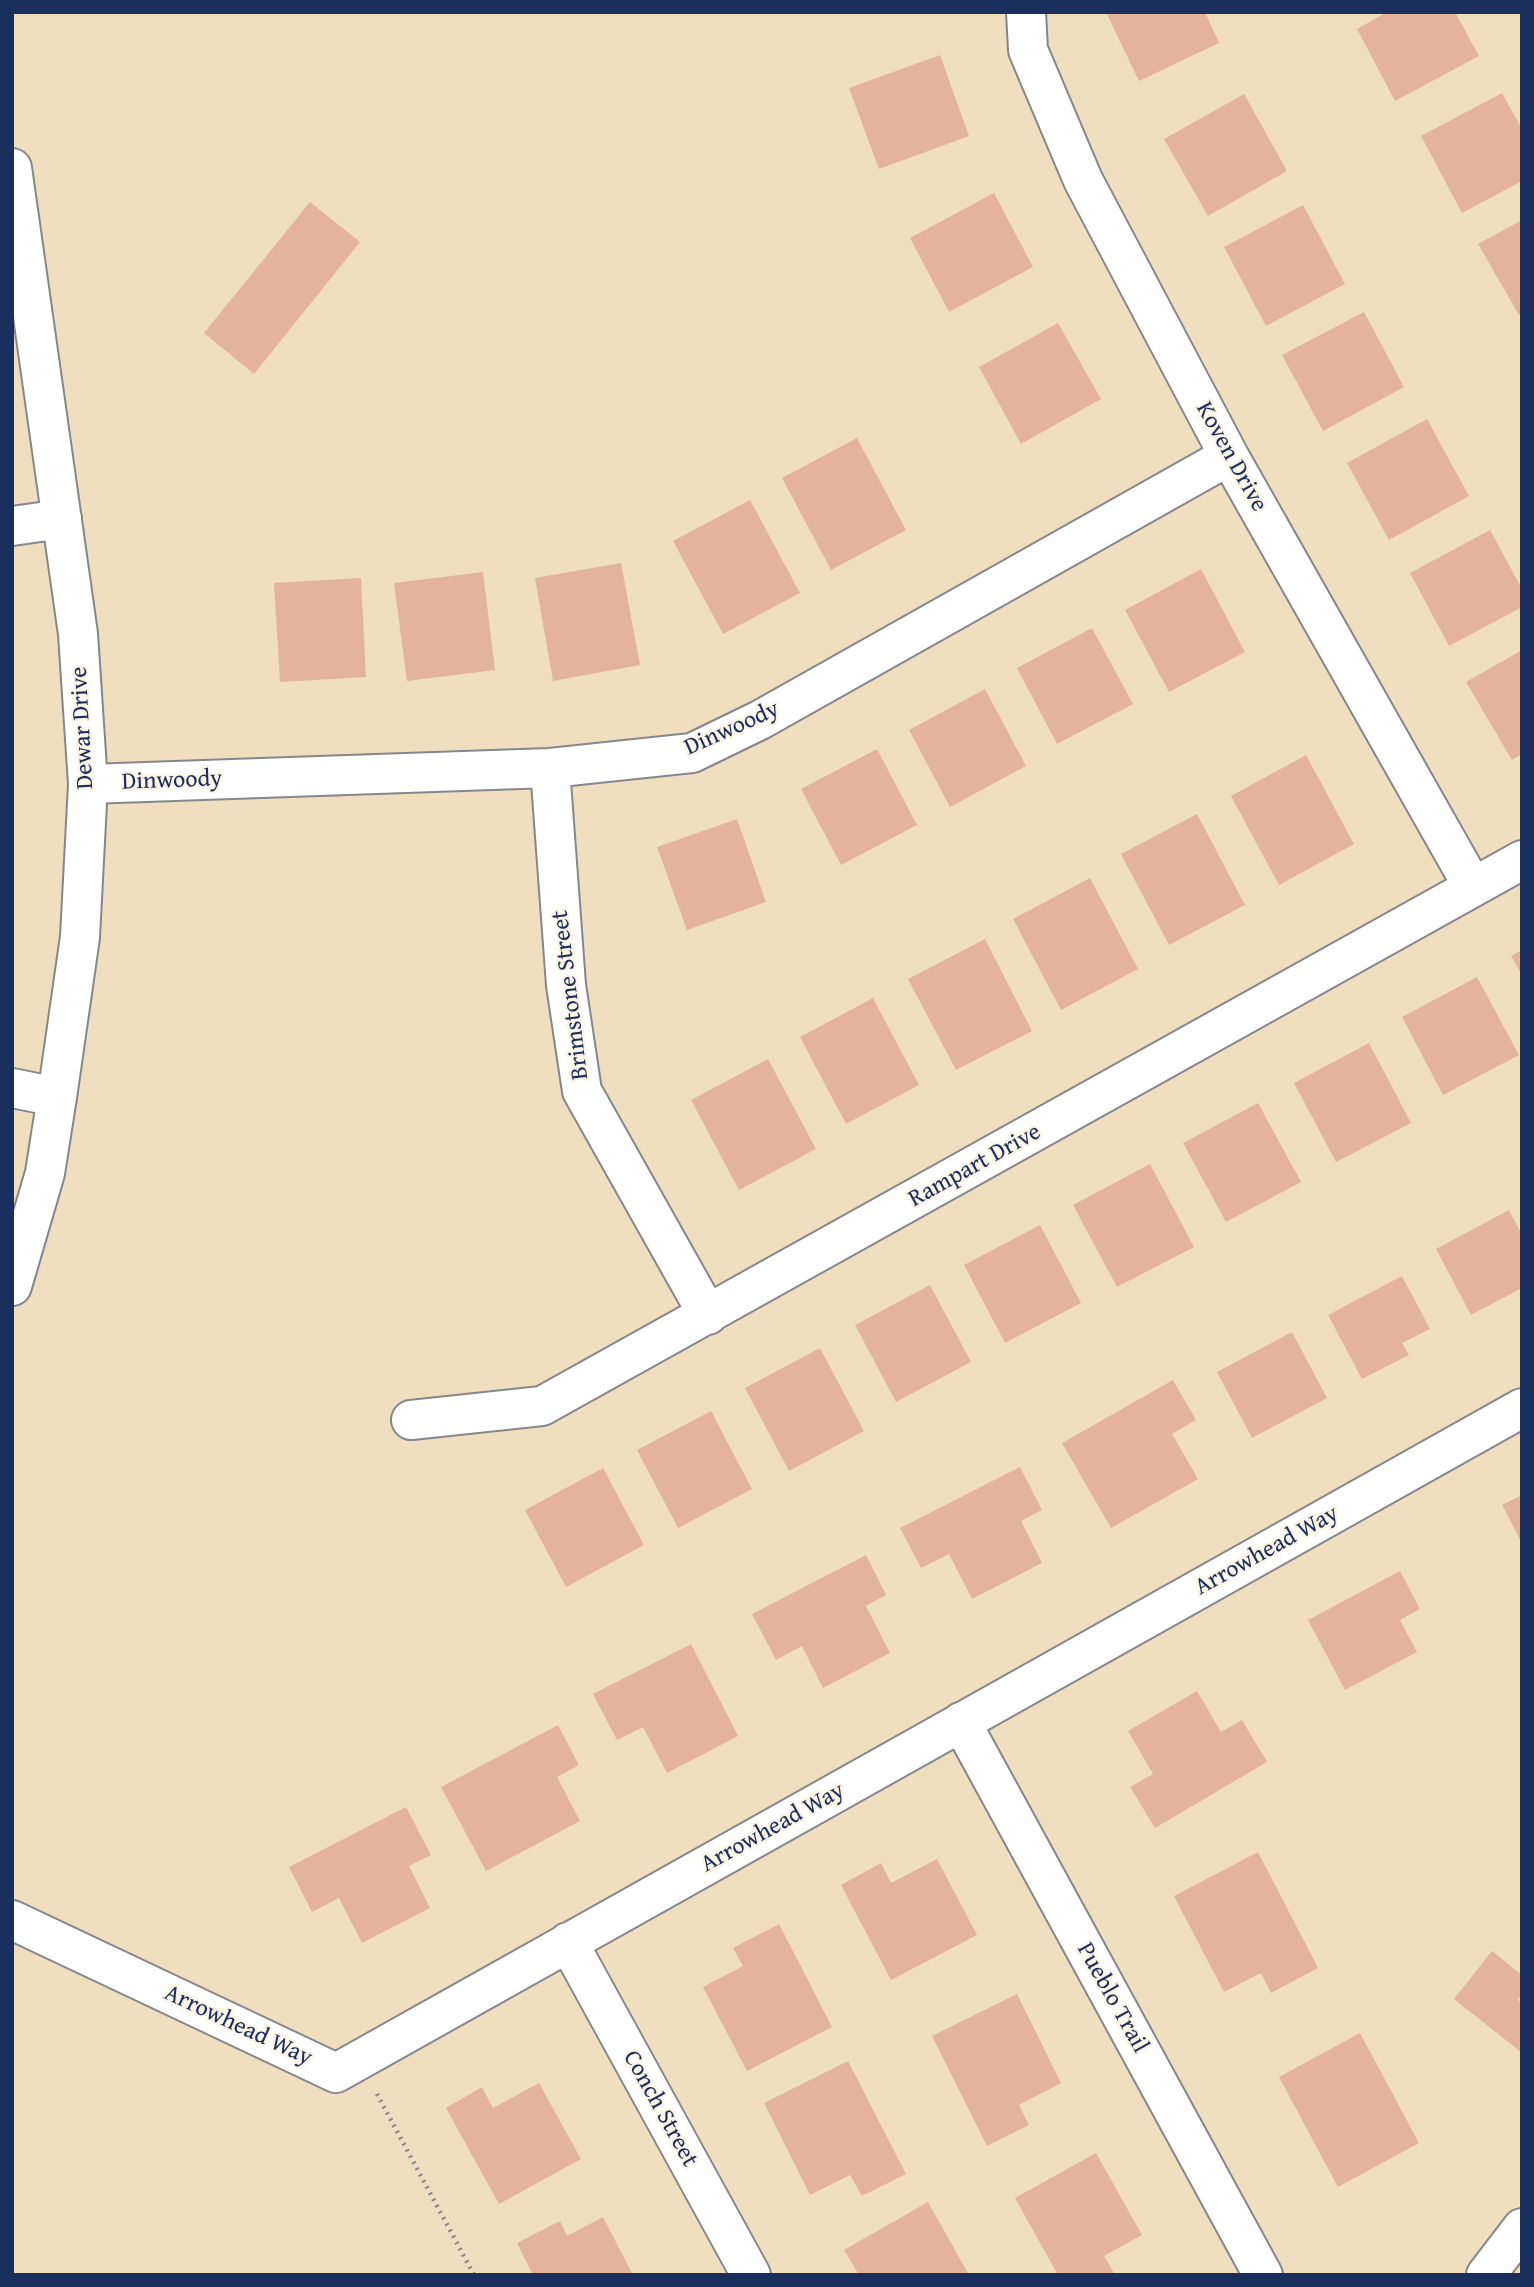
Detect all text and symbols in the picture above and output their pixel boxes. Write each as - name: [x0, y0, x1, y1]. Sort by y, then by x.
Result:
- street label: Koven Drive: [1189, 397, 1273, 517]
- street label: Dewar Drive: [65, 666, 101, 790]
- street label: Dinwoody: [680, 695, 784, 763]
- street label: Dinwoody: [121, 765, 223, 797]
- street label: Brimstone Street: [546, 908, 596, 1082]
- street label: Rampart Drive: [904, 1118, 1046, 1214]
- street label: Arrowhead Way: [1190, 1500, 1344, 1602]
- street label: Arrowhead Way: [696, 1777, 850, 1879]
- street label: Pueblo Trail: [1070, 1938, 1154, 2058]
- street label: Arrowhead Way: [159, 1979, 317, 2073]
- street label: Conch Street: [616, 2046, 704, 2172]

